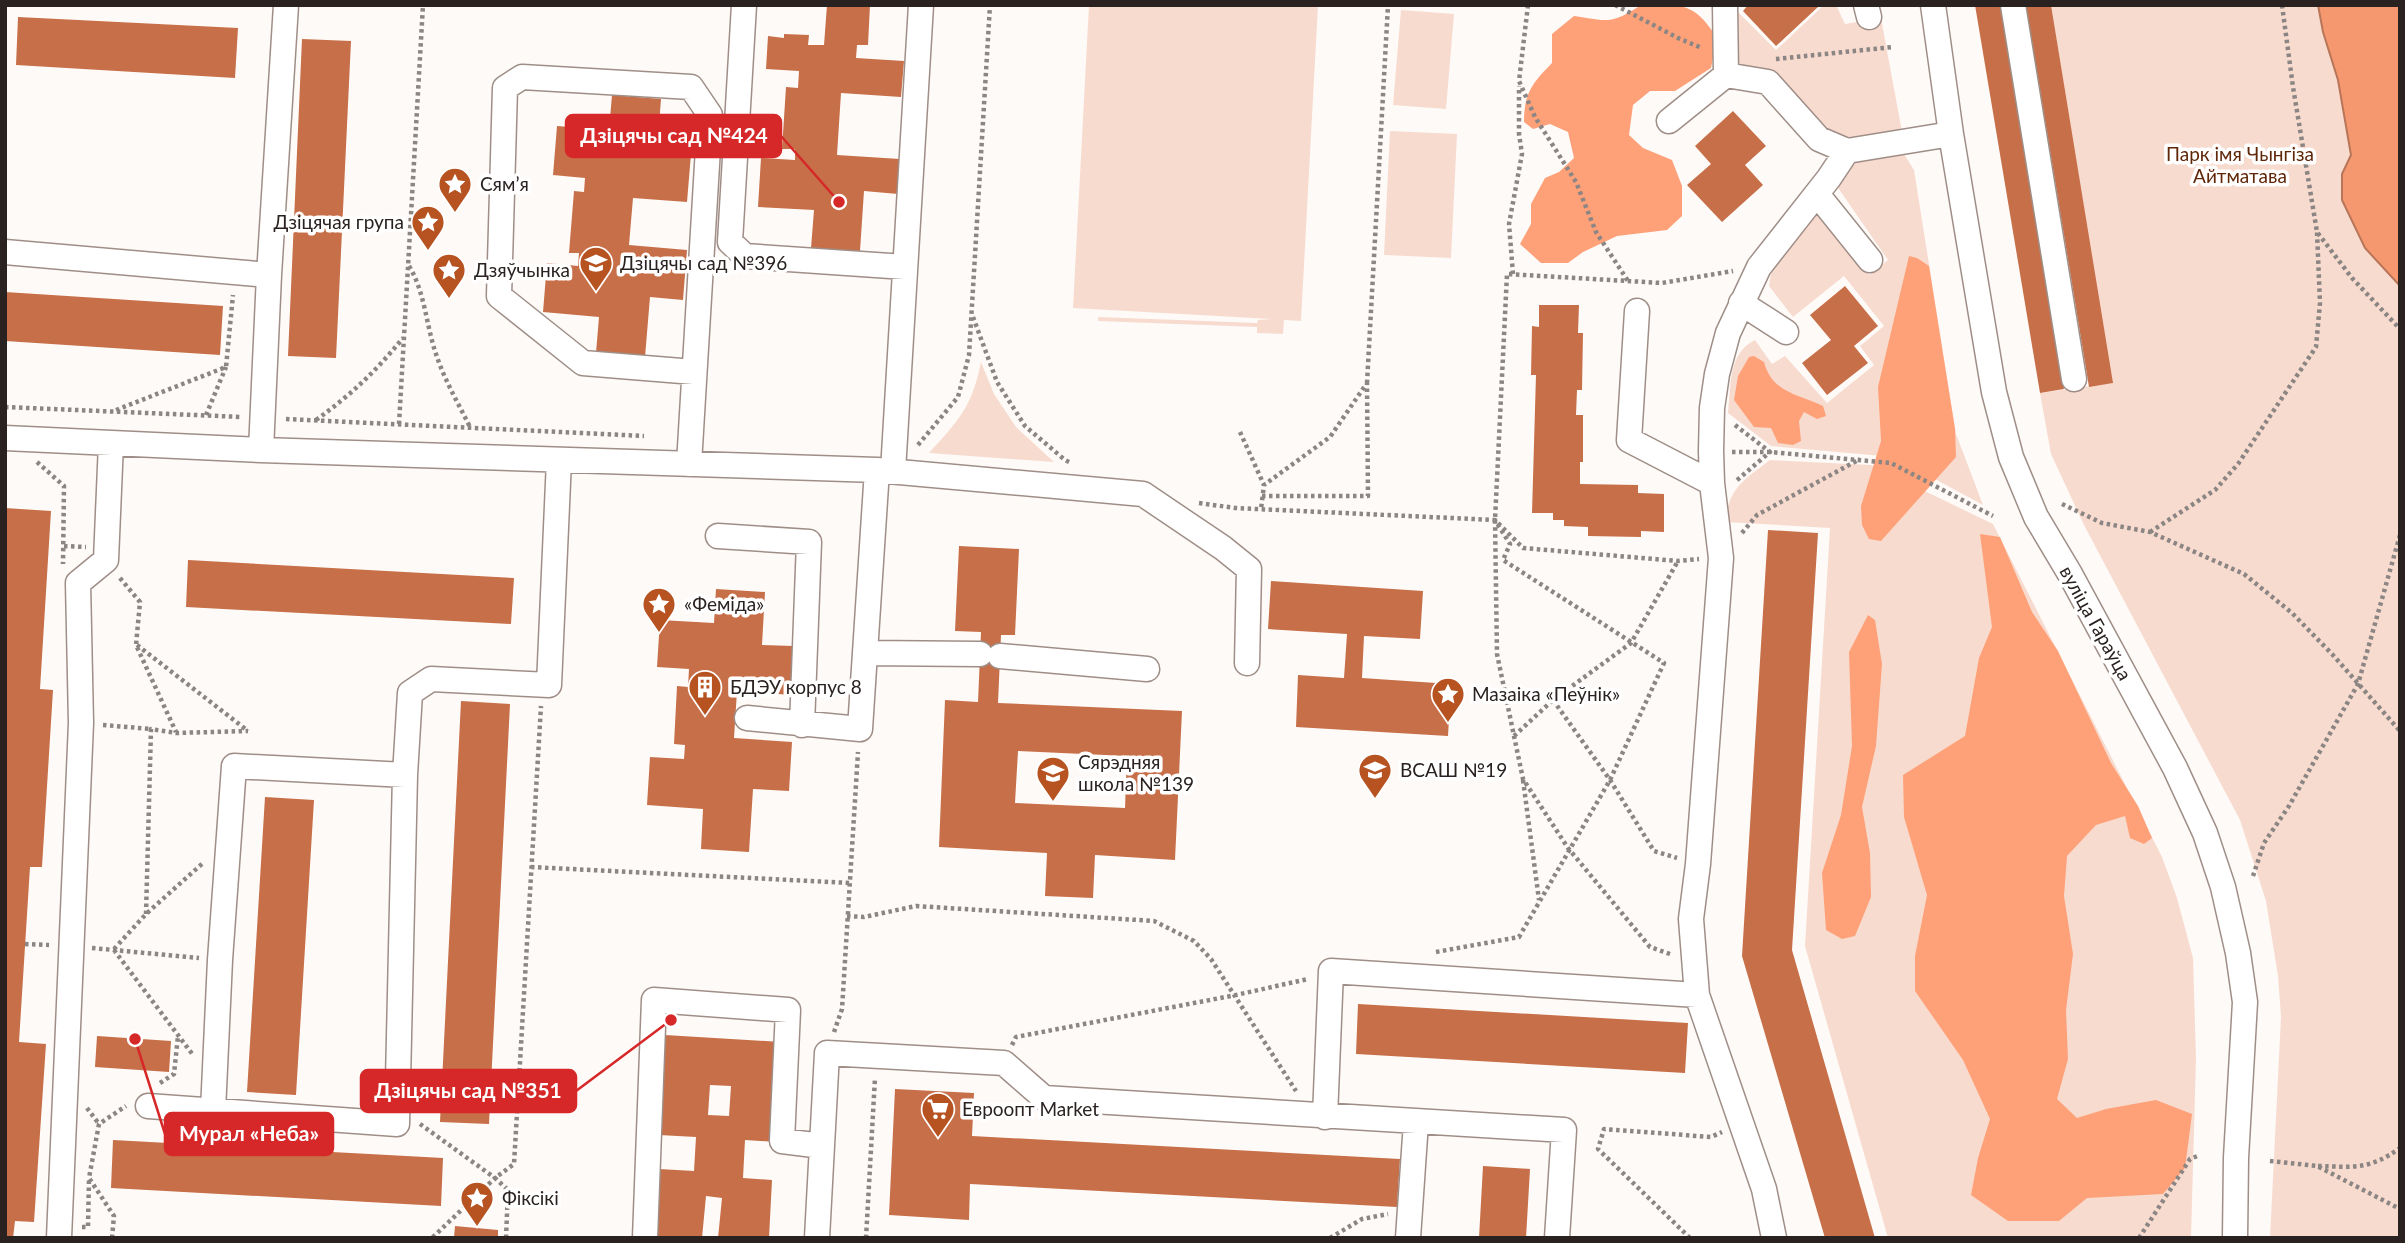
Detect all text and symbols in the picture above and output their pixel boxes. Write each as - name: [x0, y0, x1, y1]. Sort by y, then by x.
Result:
- callout: Дзіцячы сад №424: [566, 115, 781, 157]
- text: Дзіцячы сад №424: [580, 122, 768, 147]
- park label: Парк імя Чынгіза Айтматава: [2166, 142, 2314, 187]
- place icon: Сямʼя: [436, 165, 474, 214]
- place label: Сямʼя: [480, 172, 529, 195]
- place icon: Дзіцячая група: [409, 203, 447, 252]
- place label: Дзіцячая група: [274, 210, 404, 233]
- school or university icon: Дзіцячы сад №396: [577, 244, 615, 293]
- place icon: Дзяўчынка: [430, 251, 468, 300]
- place label: Дзіцячы сад №396: [620, 251, 787, 274]
- place label: Дзяўчынка: [474, 258, 570, 281]
- street label: вуліца Гараўца: [2056, 562, 2137, 684]
- place icon: «Феміда»: [640, 585, 678, 634]
- place label: «Феміда»: [684, 592, 764, 615]
- building icon: БДЭУ корпус 8: [686, 668, 724, 717]
- place label: БДЭУ корпус 8: [730, 675, 862, 698]
- place icon: Мазаіка «Пеўнік»: [1429, 675, 1467, 724]
- place label: Мазаіка «Пеўнік»: [1472, 682, 1620, 705]
- place label: Сярэдняя школа №139: [1078, 750, 1194, 795]
- school or university icon: ВСАШ №19: [1356, 751, 1394, 800]
- school or university icon: Сярэдняя школа №139: [1034, 754, 1072, 803]
- place label: ВСАШ №19: [1400, 758, 1507, 781]
- callout: Дзіцячы сад №351: [361, 1070, 576, 1112]
- text: Дзіцячы сад №351: [374, 1077, 562, 1102]
- supermarket icon: Евроопт Market: [919, 1090, 957, 1139]
- place label: Евроопт Market: [962, 1097, 1099, 1120]
- callout: Мурал «Неба»: [165, 1113, 333, 1155]
- text: Мурал «Неба»: [179, 1120, 319, 1145]
- place icon: Фіксікі: [458, 1179, 496, 1228]
- place label: Фіксікі: [502, 1186, 559, 1209]

